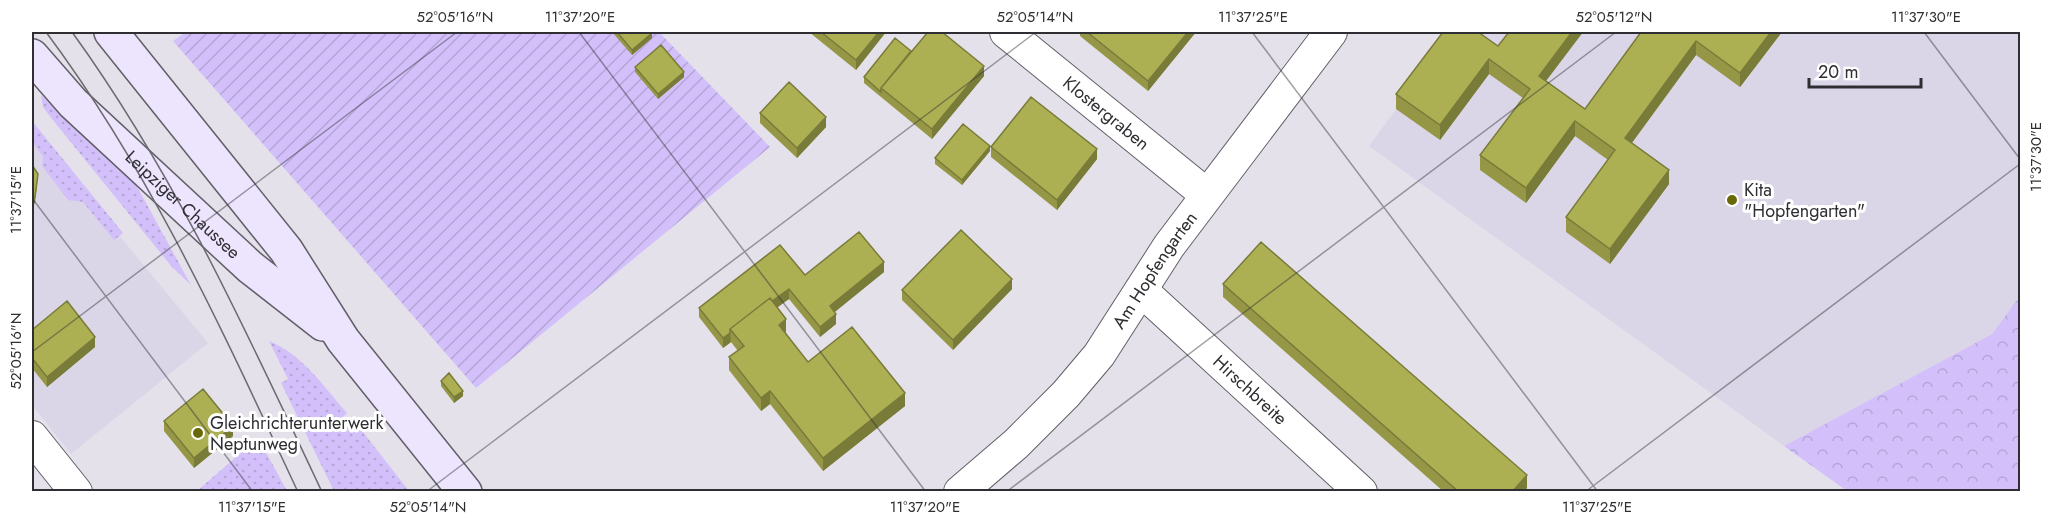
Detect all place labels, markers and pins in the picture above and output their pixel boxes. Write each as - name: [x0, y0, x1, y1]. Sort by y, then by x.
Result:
- place label: Kita "Hopfengarten": [1744, 177, 1865, 224]
- marker: Kita "Hopfengarten": [1725, 193, 1739, 207]
- place label: Gleichrichterunterwerk Neptunweg: [210, 410, 383, 457]
- marker: Gleichrichterunterwerk Neptunweg: [191, 426, 205, 440]

